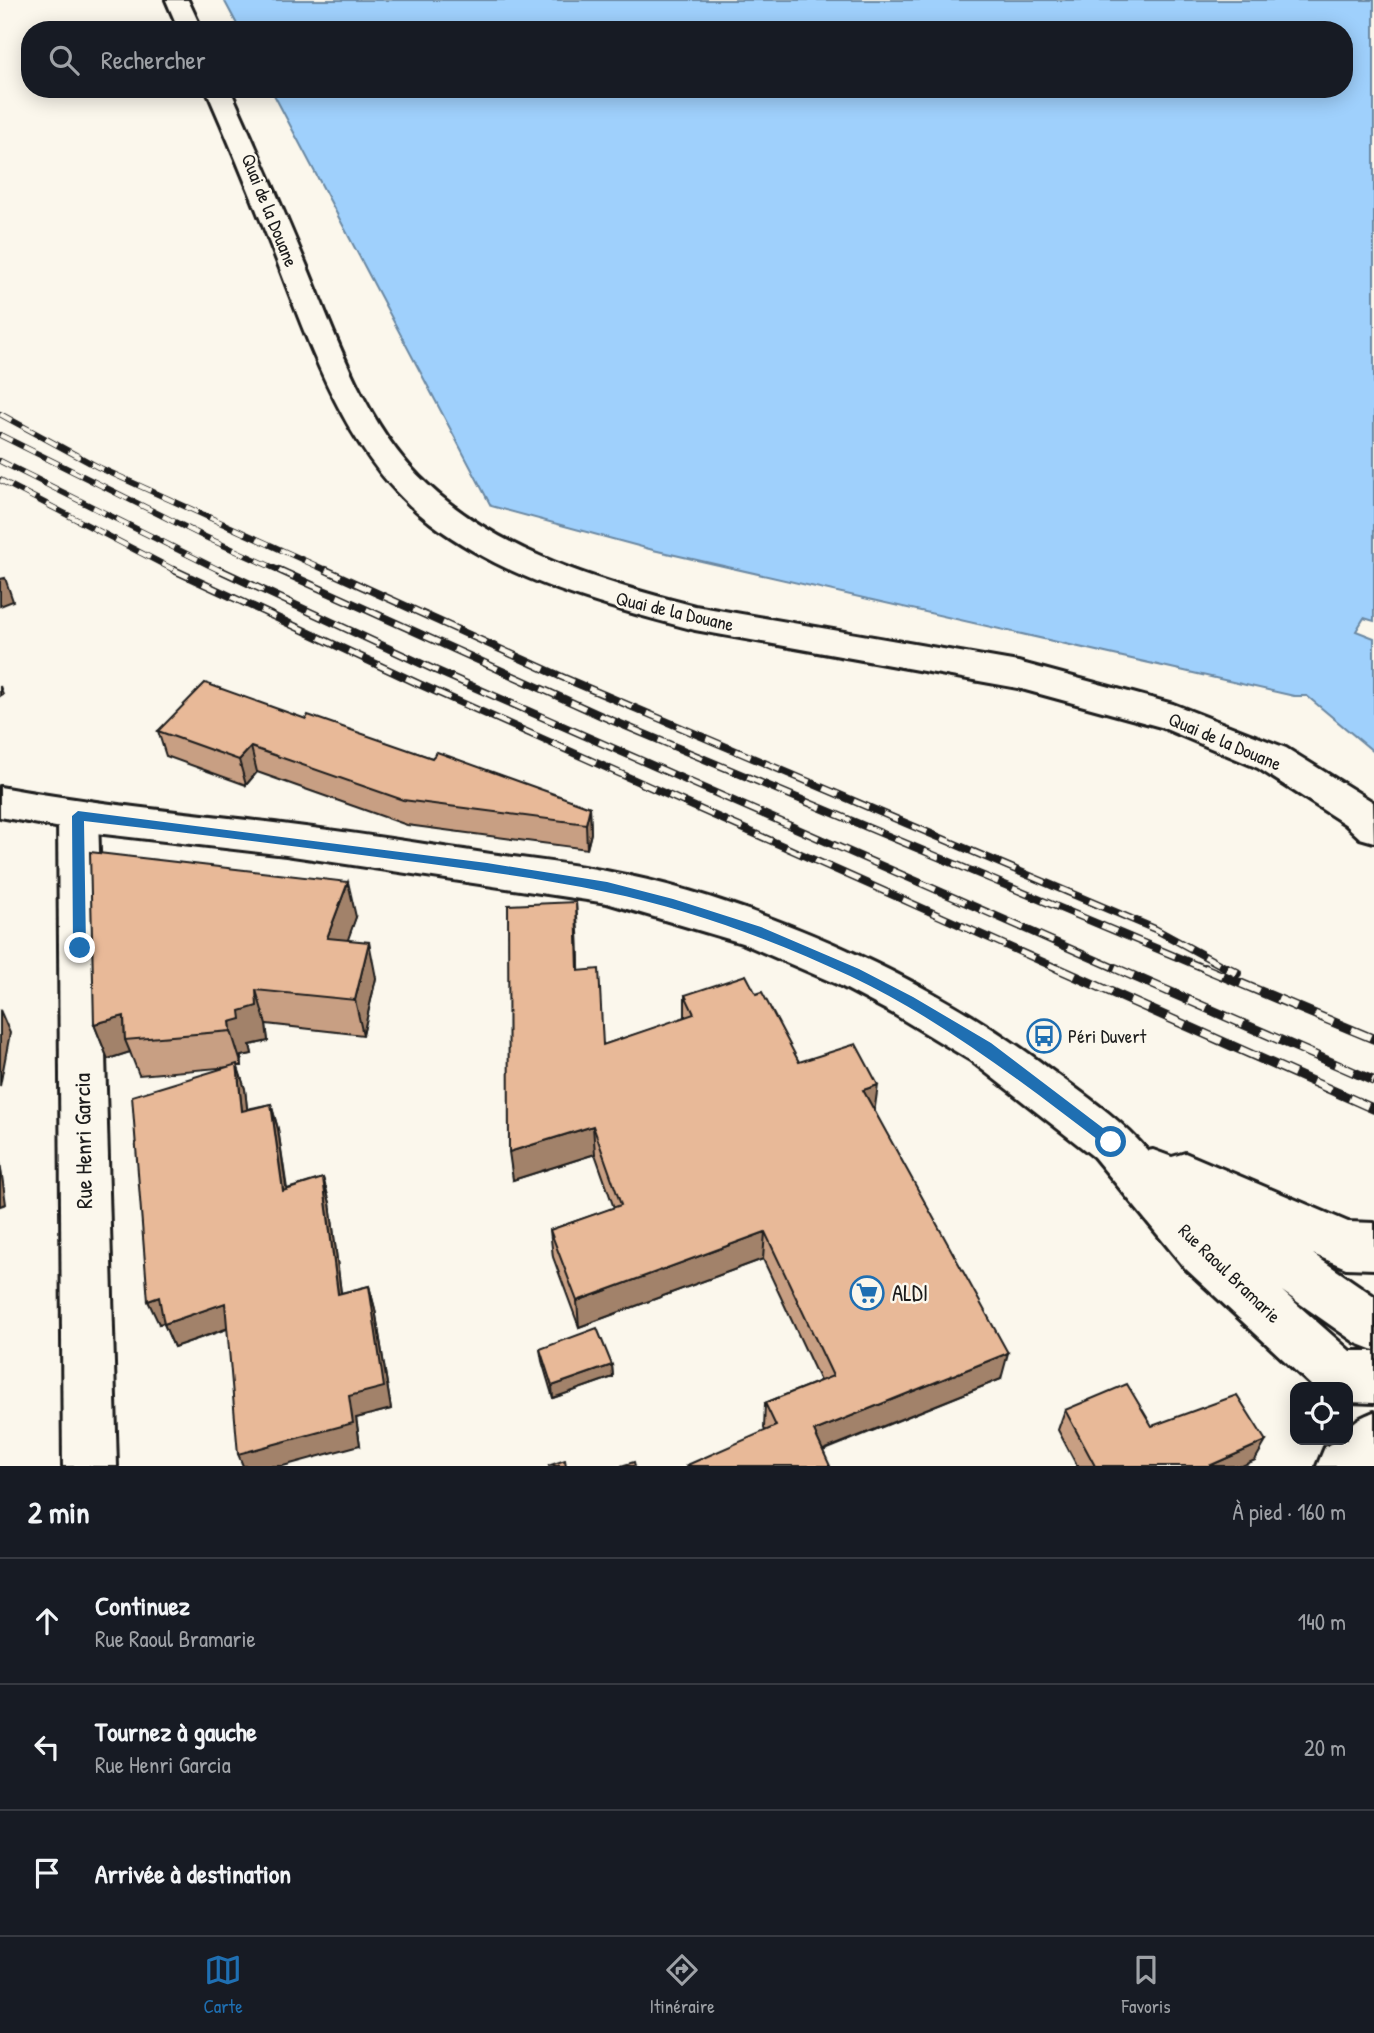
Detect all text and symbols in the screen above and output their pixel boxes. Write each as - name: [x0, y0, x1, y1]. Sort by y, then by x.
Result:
- search box: [21, 21, 1353, 98]
- icon: search: [45, 41, 83, 79]
- text: Rechercher: [101, 42, 206, 77]
- street label: Quai de la Douane: [235, 149, 305, 271]
- street label: Quai de la Douane: [614, 585, 737, 637]
- street label: Quai de la Douane: [1165, 706, 1286, 777]
- route end: [64, 932, 95, 963]
- bus stop icon: Péri Duvert: [1025, 1017, 1063, 1055]
- place label: Péri Duvert: [1068, 1023, 1147, 1049]
- street label: Rue Henri Garcia: [66, 1073, 99, 1209]
- route start: [1095, 1126, 1126, 1157]
- street label: Rue Raoul Bramarie: [1173, 1218, 1287, 1329]
- supermarket icon: ALDI: [848, 1274, 886, 1312]
- place label: ALDI: [892, 1277, 928, 1308]
- map controls: [1290, 1382, 1353, 1445]
- button: locate: [1290, 1382, 1353, 1445]
- text: 2 min: [28, 1492, 90, 1532]
- text: À pied · 160 m: [1232, 1496, 1346, 1527]
- text: Continuez: [95, 1588, 190, 1623]
- icon: ahead: [28, 1602, 66, 1640]
- text: 140 m: [1298, 1606, 1346, 1637]
- text: Rue Raoul Bramarie: [95, 1623, 256, 1654]
- text: Tournez à gauche: [95, 1714, 257, 1749]
- icon: left: [28, 1728, 66, 1766]
- text: 20 m: [1304, 1732, 1346, 1763]
- text: Rue Henri Garcia: [95, 1749, 231, 1780]
- icon: arrive: [28, 1854, 66, 1892]
- text: Arrivée à destination: [95, 1856, 291, 1891]
- tab: Carte: [203, 1951, 243, 2019]
- tab: Itinéraire: [650, 1951, 715, 2019]
- tab: Favoris: [1122, 1951, 1171, 2019]

